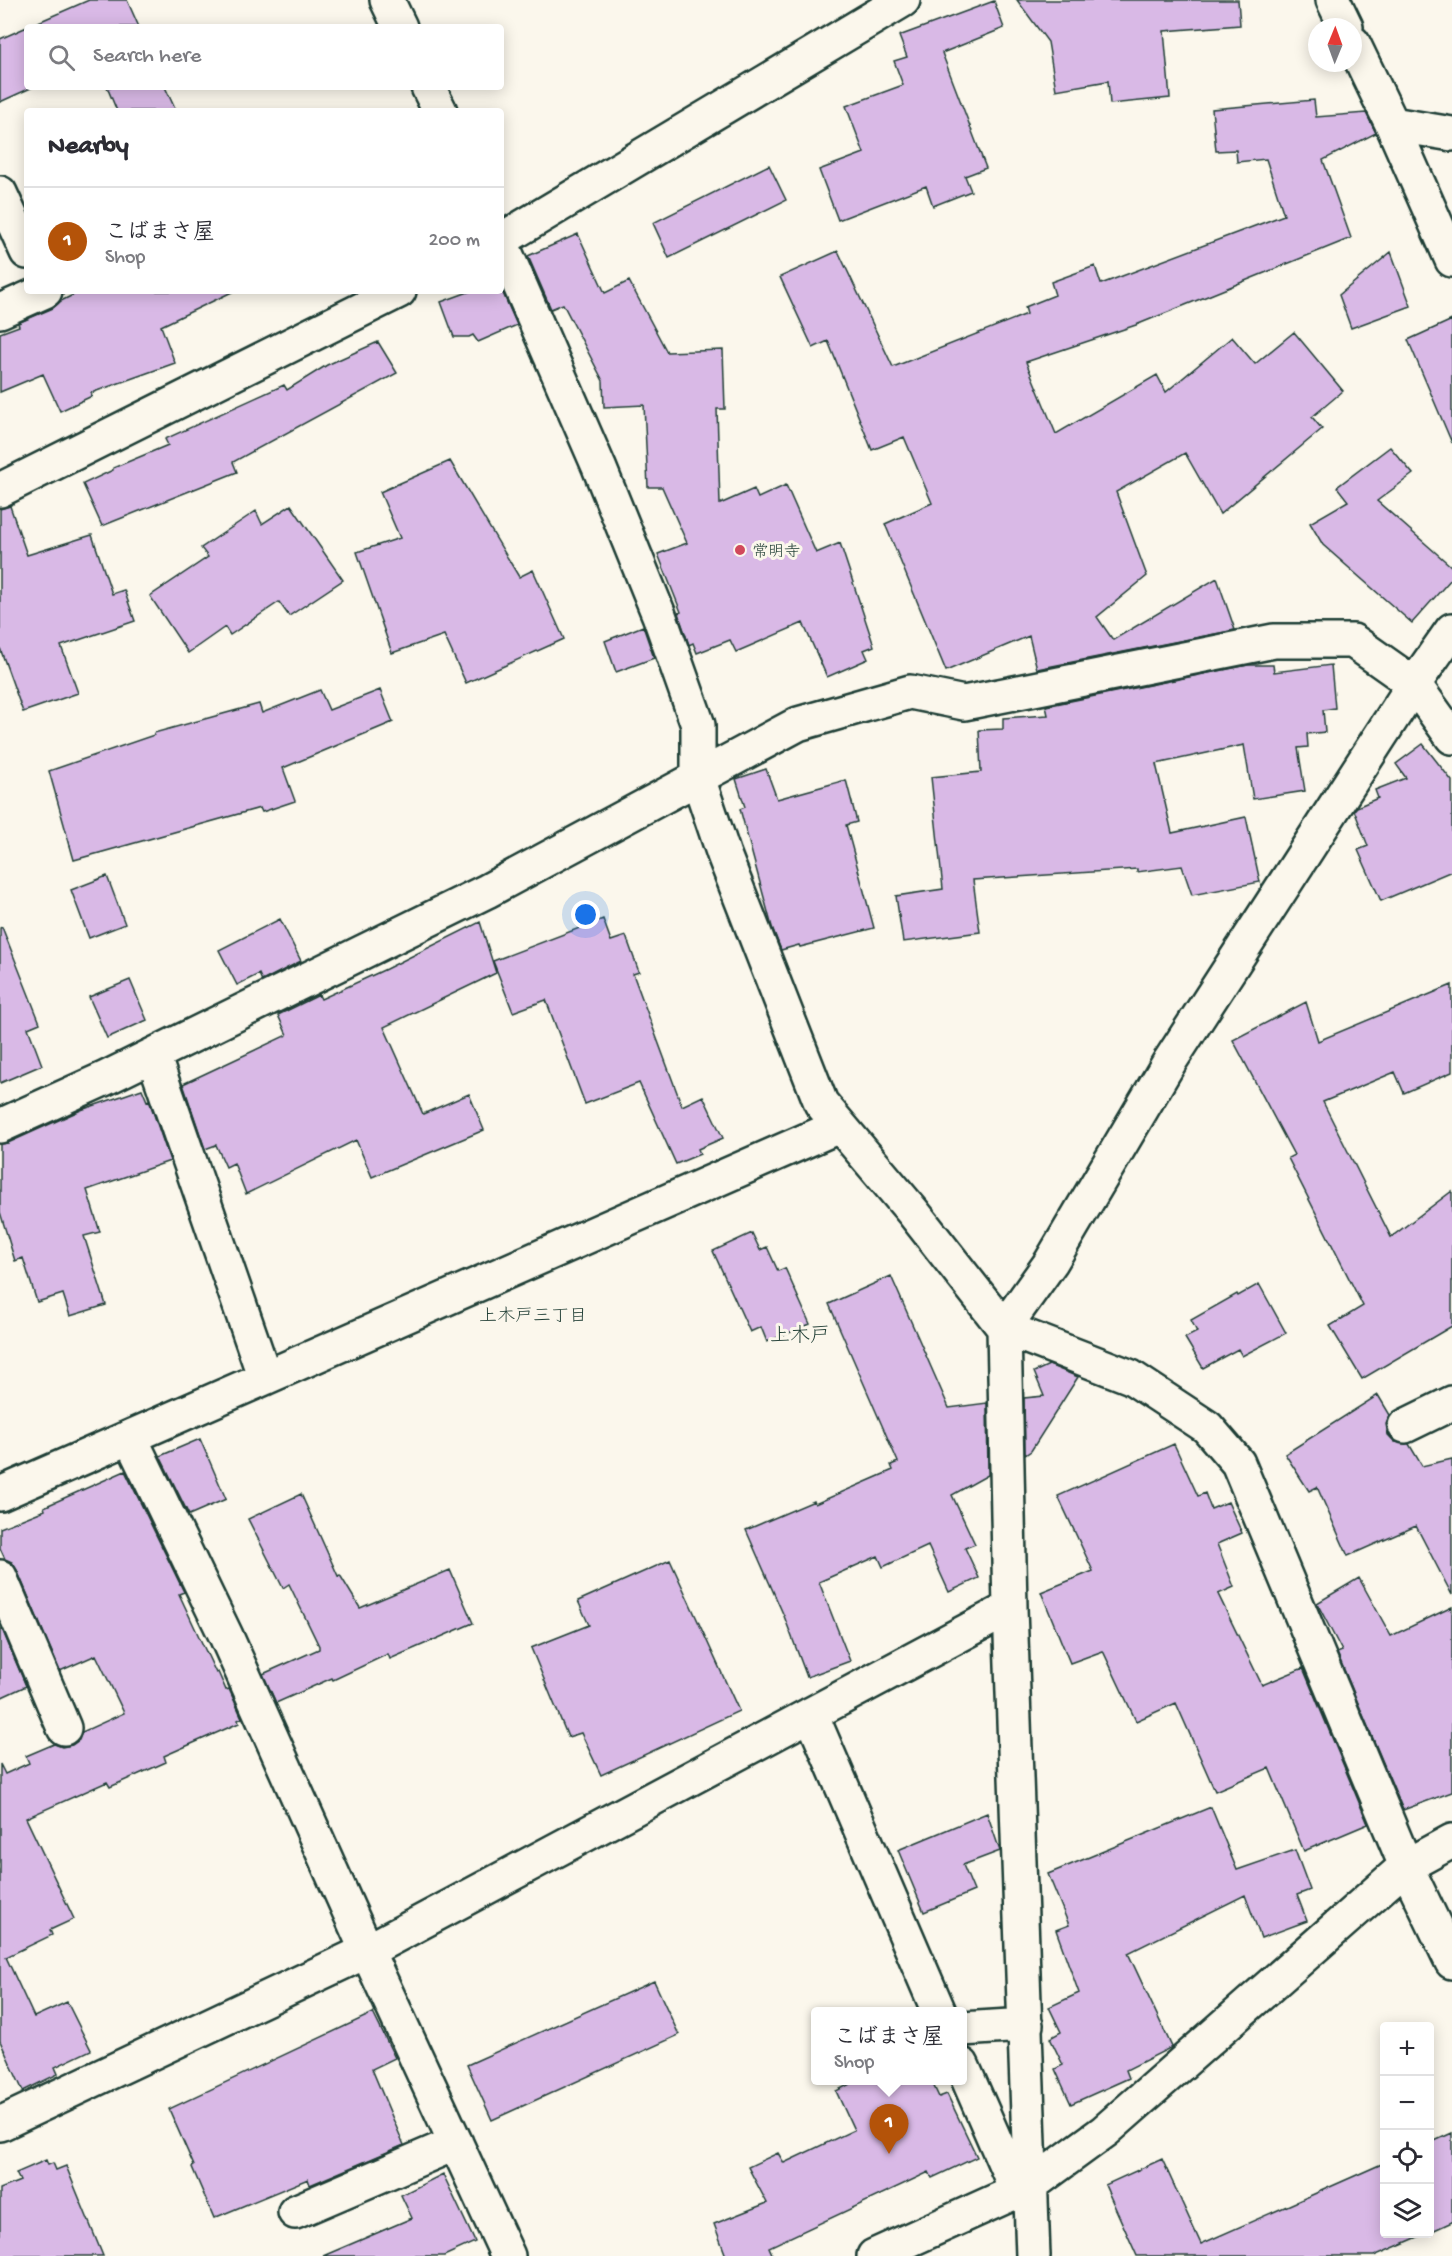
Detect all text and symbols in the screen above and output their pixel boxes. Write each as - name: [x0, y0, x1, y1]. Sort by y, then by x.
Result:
- north arrow: [1308, 18, 1362, 72]
- search box: [24, 24, 504, 90]
- icon: search: [45, 41, 78, 74]
- text: Search here: [93, 44, 201, 70]
- text: Nearby: [48, 132, 129, 163]
- text: こばまさ屋: [105, 221, 215, 247]
- text: 1: [63, 230, 72, 253]
- text: 200 m: [429, 230, 480, 253]
- text: Shop: [105, 247, 145, 270]
- place label: 常明寺: [752, 542, 800, 563]
- marker: 常明寺: [733, 543, 747, 557]
- your location: [571, 900, 600, 929]
- district label: 上木戸三丁目: [479, 1306, 587, 1328]
- district label: 上木戸: [770, 1324, 830, 1349]
- popup: [811, 2007, 967, 2085]
- map controls: [1380, 2022, 1434, 2238]
- button: +: [1380, 2022, 1434, 2076]
- text: こばまさ屋: [834, 2026, 944, 2052]
- text: Shop: [834, 2052, 874, 2075]
- button: −: [1380, 2076, 1434, 2130]
- pin: 1: [870, 2104, 908, 2154]
- button: locate: [1380, 2130, 1434, 2184]
- button: layers: [1380, 2184, 1434, 2238]

